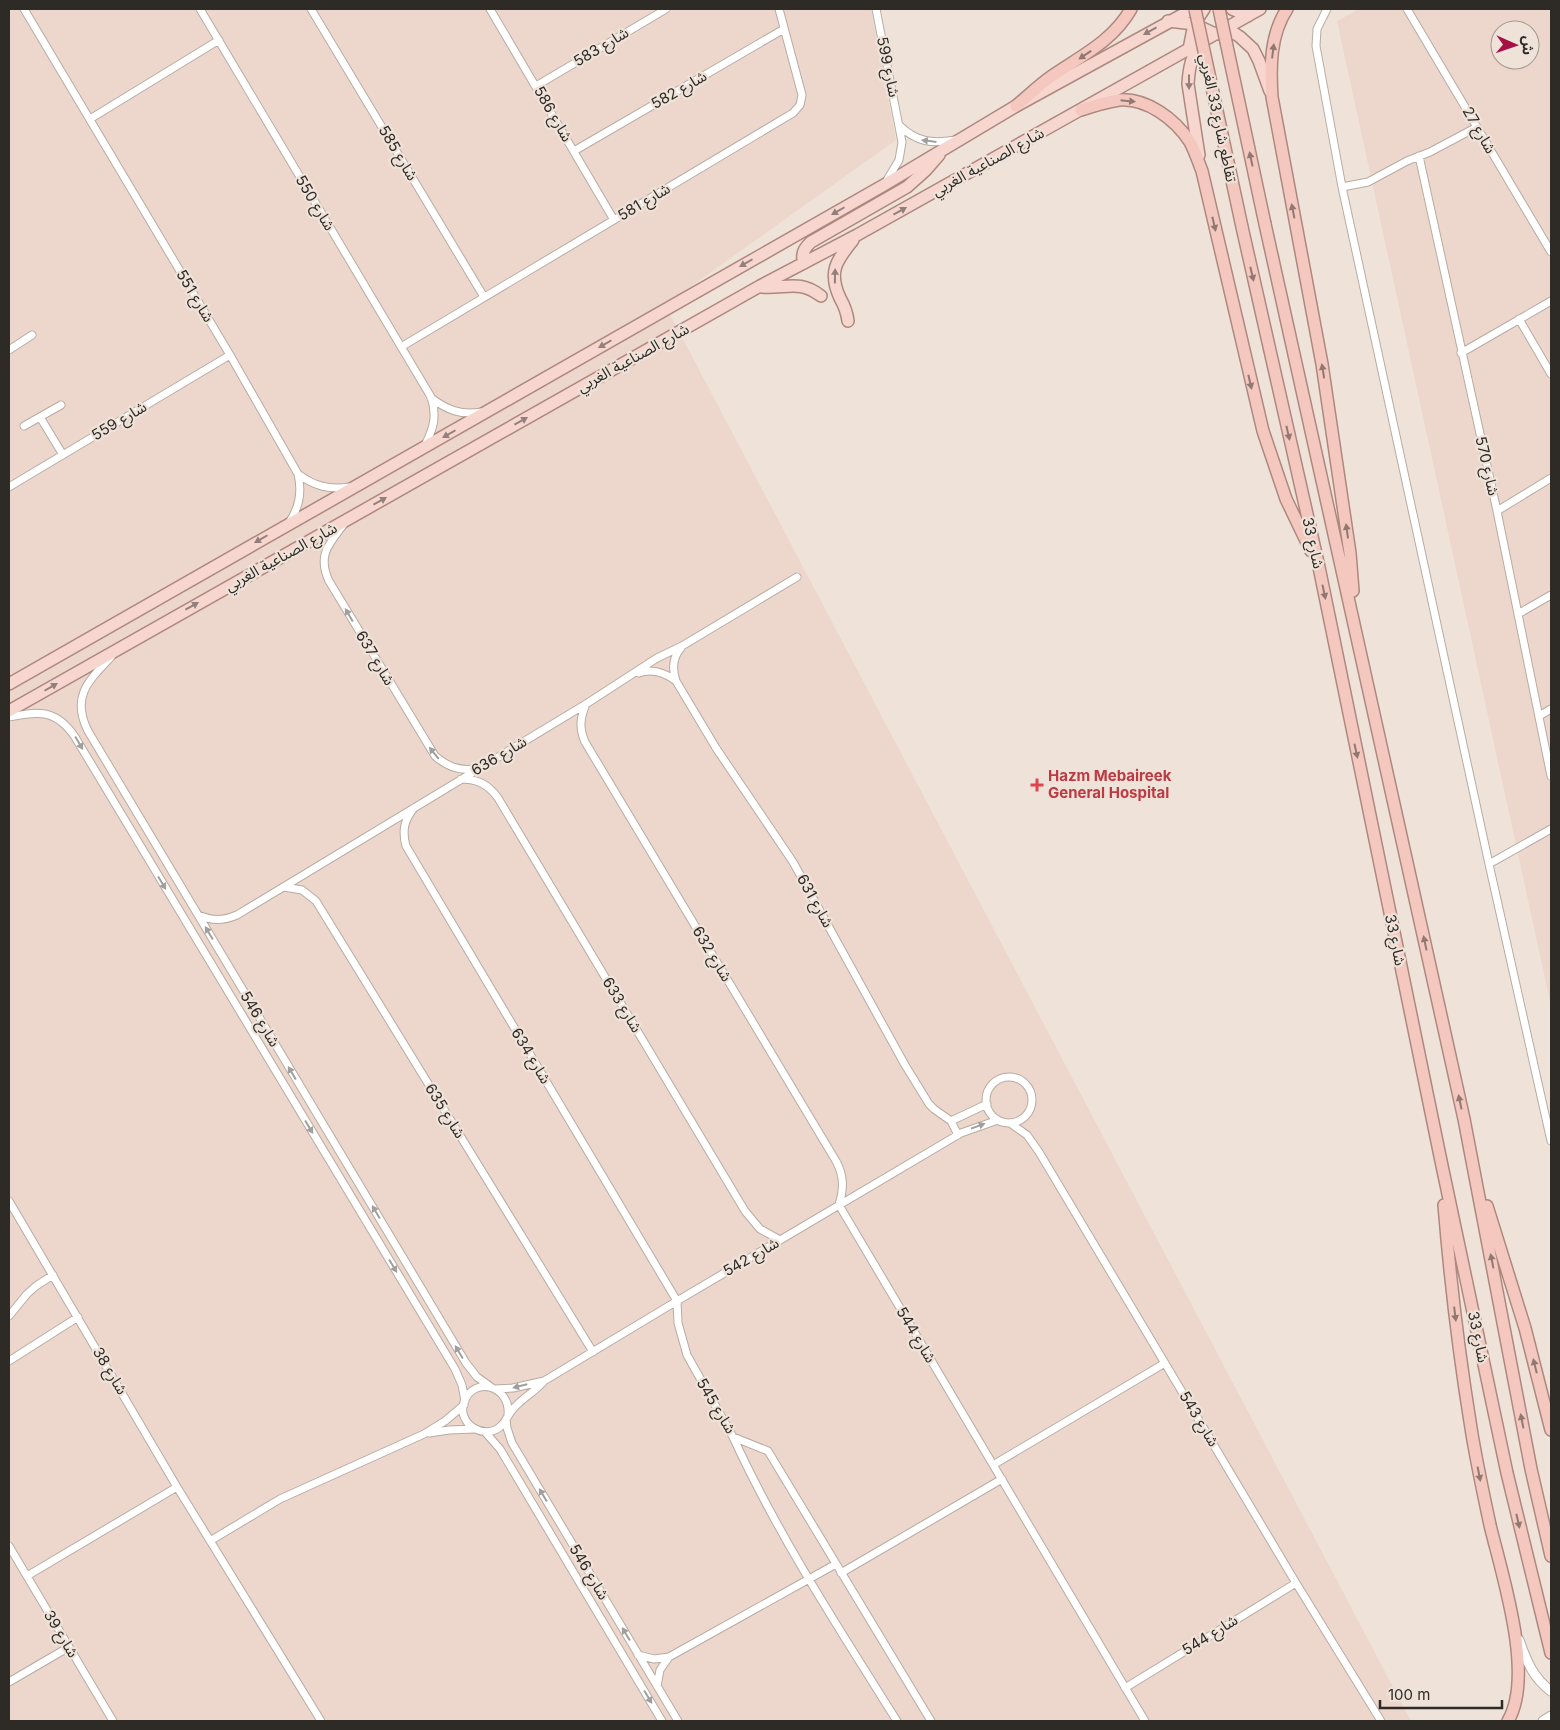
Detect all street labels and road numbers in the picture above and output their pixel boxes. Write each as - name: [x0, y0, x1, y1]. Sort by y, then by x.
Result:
- street label: شارع 583: [570, 23, 634, 73]
- street label: شارع 599: [870, 35, 904, 100]
- street label: تقاطع شارع 33 الغربي: [1193, 52, 1241, 184]
- street label: شارع 582: [648, 66, 712, 116]
- street label: شارع 586: [527, 83, 577, 147]
- street label: شارع 27: [1456, 103, 1501, 158]
- street label: شارع 585: [372, 122, 422, 186]
- street label: شارع الصناعية الغربي: [928, 123, 1049, 203]
- street label: شارع 550: [289, 172, 339, 236]
- street label: شارع 581: [614, 178, 675, 227]
- street label: شارع 551: [170, 266, 219, 327]
- street label: شارع الصناعية الغربي: [573, 319, 694, 399]
- street label: شارع 559: [88, 397, 152, 447]
- street label: شارع 570: [1469, 434, 1504, 498]
- street label: شارع 33: [1295, 515, 1329, 571]
- street label: شارع الصناعية الغربي: [221, 518, 342, 598]
- street label: شارع 637: [349, 627, 399, 690]
- street label: شارع 636: [468, 732, 532, 782]
- street label: شارع 631: [790, 871, 838, 932]
- street label: شارع 33: [1378, 912, 1410, 968]
- street label: شارع 632: [686, 923, 736, 987]
- street label: شارع 633: [596, 974, 646, 1038]
- street label: شارع 546: [234, 987, 285, 1052]
- street label: شارع 634: [505, 1024, 556, 1089]
- street label: شارع 635: [419, 1080, 470, 1143]
- street label: شارع 542: [719, 1233, 784, 1283]
- street label: شارع 544: [890, 1303, 941, 1368]
- street label: شارع 33: [1461, 1309, 1493, 1365]
- street label: شارع 38: [86, 1344, 132, 1400]
- street label: شارع 545: [690, 1375, 741, 1439]
- street label: شارع 543: [1173, 1387, 1224, 1452]
- street label: شارع 546: [563, 1540, 614, 1605]
- street label: شارع 39: [37, 1607, 83, 1663]
- street label: شارع 544: [1178, 1610, 1243, 1662]

